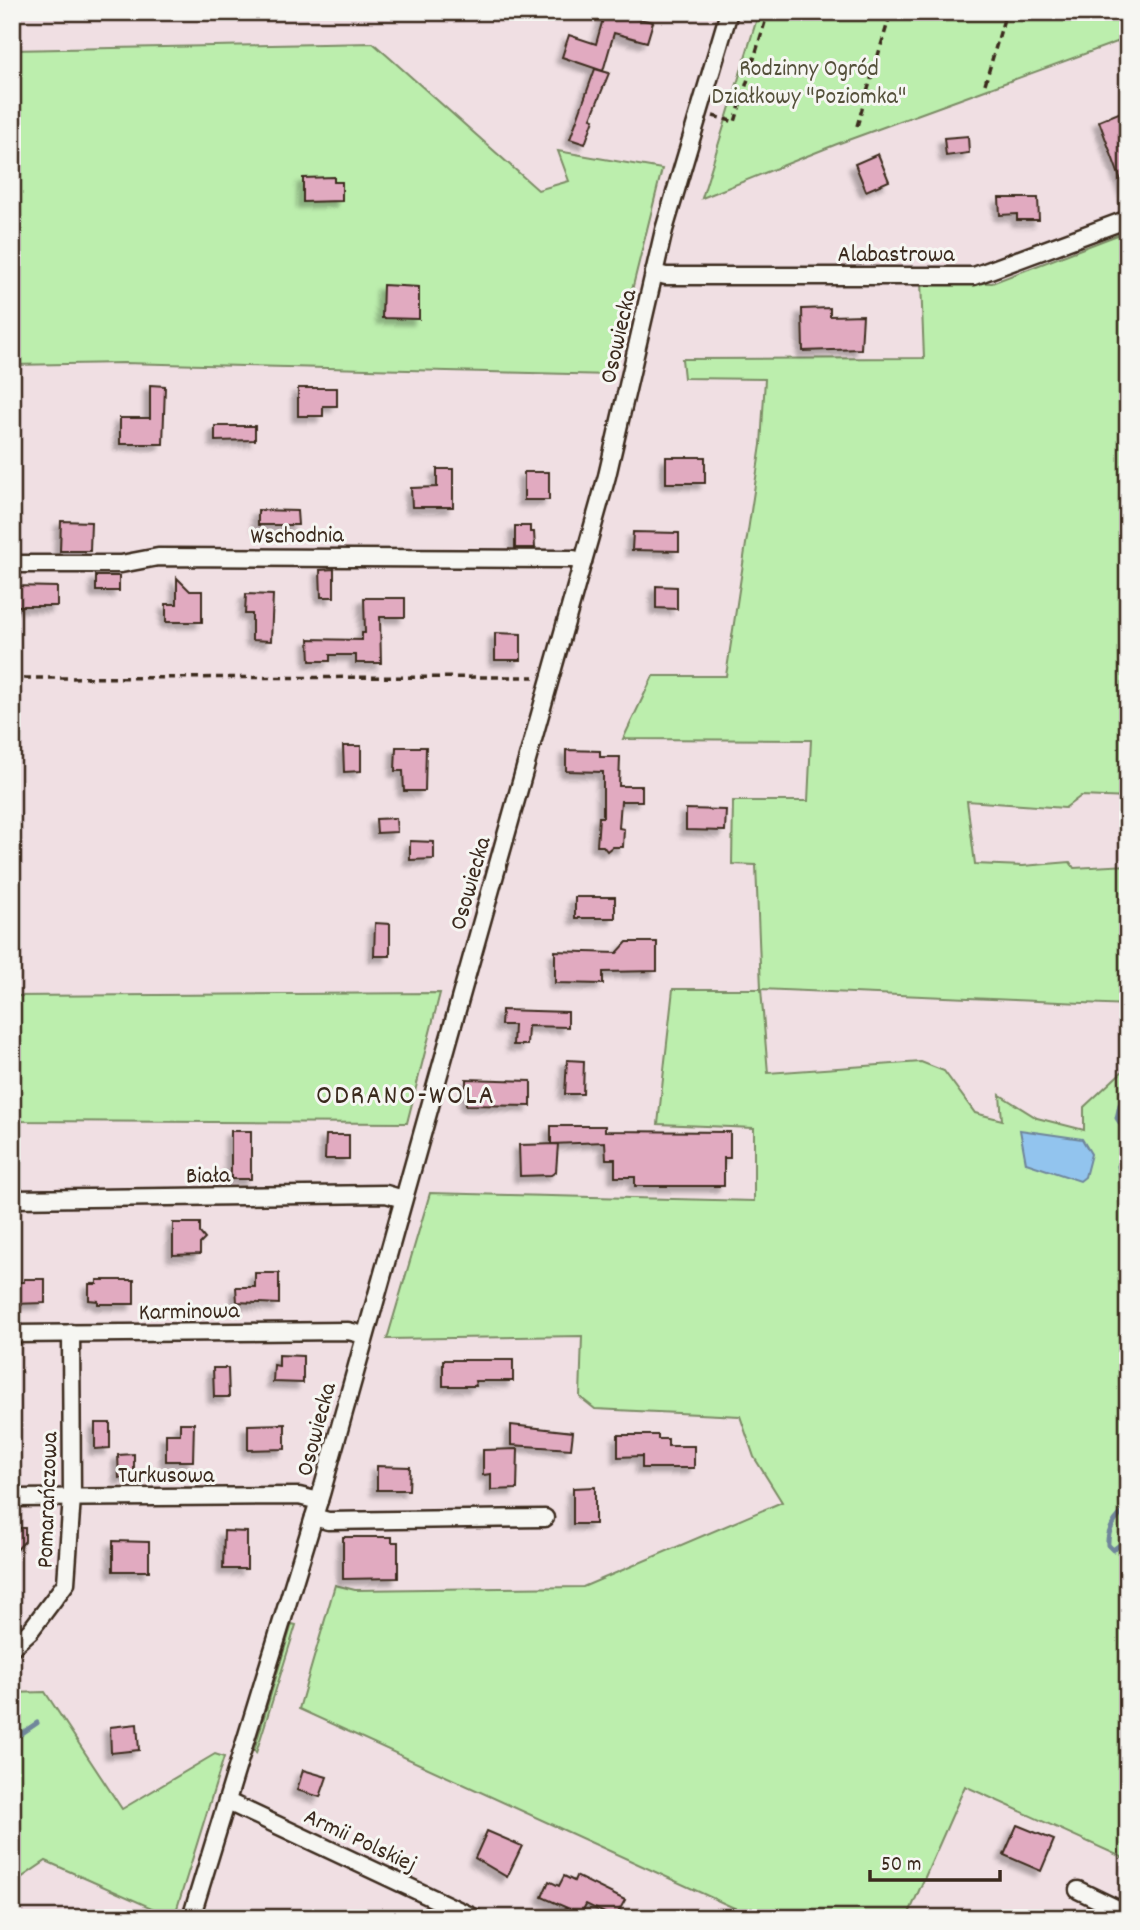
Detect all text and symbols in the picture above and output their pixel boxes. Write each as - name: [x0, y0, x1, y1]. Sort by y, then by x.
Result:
- park label: Rodzinny Ogród Działkowy "Poziomka": [712, 53, 906, 115]
- street label: Alabastrowa: [838, 239, 955, 273]
- street label: Osowiecka: [593, 285, 647, 387]
- street label: Wschodnia: [250, 519, 345, 555]
- street label: Osowiecka: [442, 832, 502, 935]
- district label: ODRANO-WOLA: [316, 1078, 496, 1118]
- street label: Biała: [186, 1160, 231, 1194]
- street label: Karminowa: [138, 1295, 240, 1331]
- street label: Osowiecka: [289, 1378, 347, 1480]
- street label: Pomarańczowa: [30, 1430, 68, 1569]
- street label: Turkusowa: [118, 1460, 215, 1494]
- street label: Armii Polskiej: [298, 1801, 422, 1883]
- scale bar: [870, 1839, 1000, 1883]
- text: 50 m: [881, 1851, 921, 1881]

